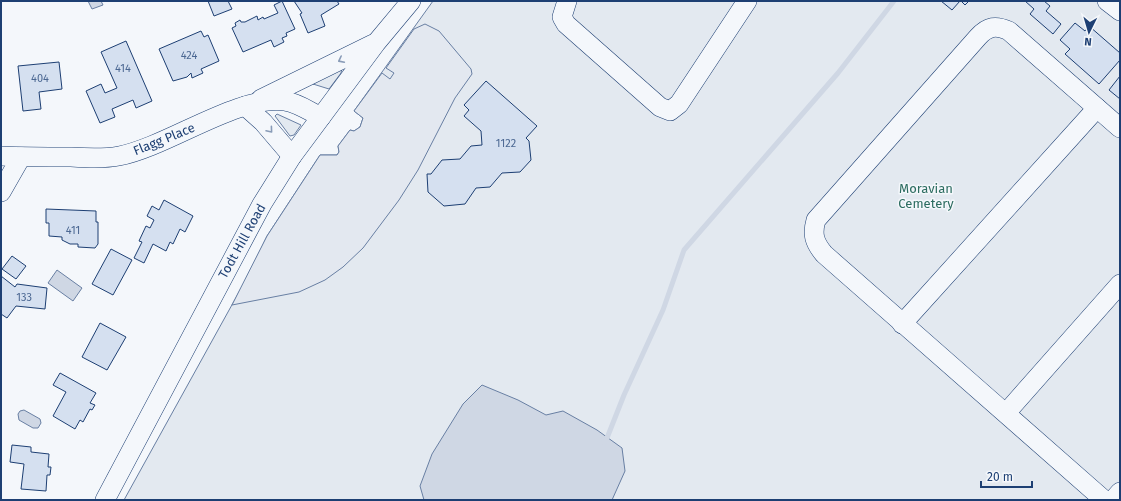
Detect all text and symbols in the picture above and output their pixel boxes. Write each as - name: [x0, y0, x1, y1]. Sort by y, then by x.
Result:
- north arrow: [1069, 12, 1109, 52]
- text: N: [1084, 35, 1092, 48]
- house number: 424: [181, 49, 197, 62]
- one-way arrow: [338, 55, 346, 63]
- house number: 414: [115, 62, 131, 75]
- house number: 404: [31, 72, 49, 85]
- street label: Flagg Place: [131, 120, 197, 158]
- one-way arrow: [265, 125, 272, 132]
- house number: 1122: [496, 137, 516, 150]
- park label: Moravian Cemetery: [898, 181, 954, 211]
- street label: Todt Hill Road: [215, 201, 269, 281]
- house number: 411: [66, 224, 80, 237]
- house number: 133: [16, 291, 32, 304]
- scale bar: [981, 463, 1032, 489]
- text: 20 m: [987, 470, 1013, 484]

